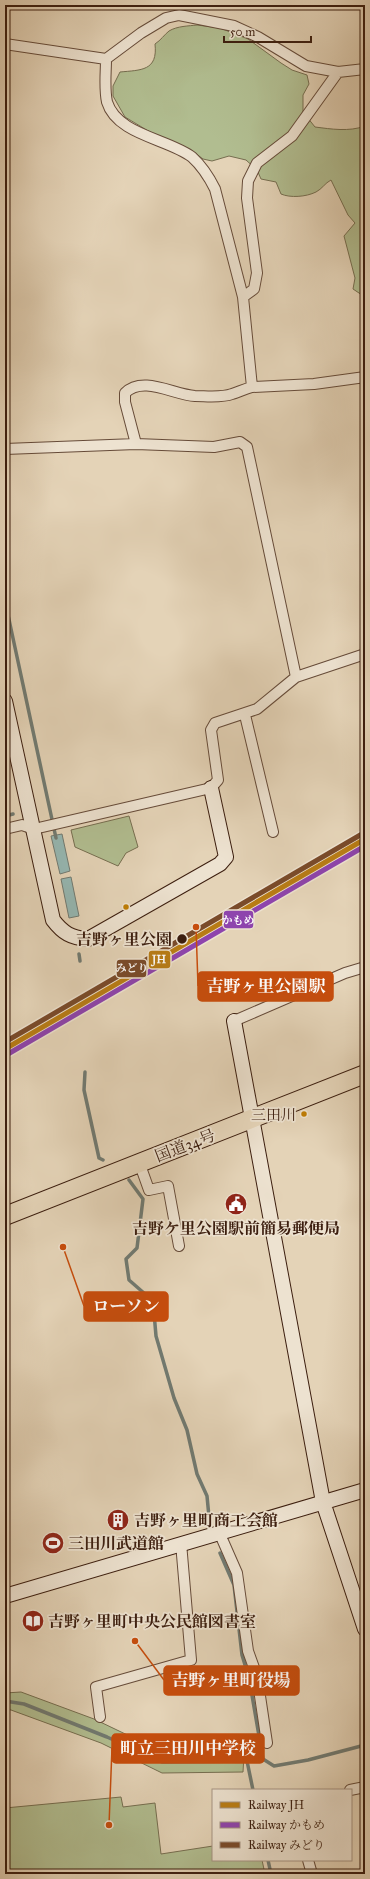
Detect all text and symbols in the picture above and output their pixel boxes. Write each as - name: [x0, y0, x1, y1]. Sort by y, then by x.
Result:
- scale bar: [224, 18, 311, 44]
- text: 50 m: [230, 25, 255, 39]
- unlabelled marker: [121, 902, 131, 912]
- line badge: かもめ: [223, 910, 254, 929]
- text: かもめ: [222, 914, 255, 927]
- place label: 吉野ヶ里公園: [76, 930, 172, 949]
- marker: 吉野ヶ里公園: [175, 932, 189, 946]
- line badge: JH: [148, 950, 171, 969]
- text: JH: [150, 953, 166, 967]
- line badge: みどり: [116, 959, 147, 978]
- text: みどり: [116, 962, 149, 975]
- callout: 吉野ヶ里公園駅: [198, 972, 333, 1001]
- text: 吉野ヶ里公園駅: [207, 976, 326, 997]
- place label: 三田川: [251, 1106, 296, 1124]
- marker: 三田川: [299, 1109, 309, 1119]
- street label: 国道34号: [152, 1125, 218, 1166]
- public building icon: 吉野ケ里公園駅前簡易郵便局: [223, 1191, 249, 1217]
- place label: 吉野ケ里公園駅前簡易郵便局: [132, 1219, 340, 1238]
- callout: ローソン: [84, 1292, 168, 1321]
- text: ローソン: [92, 1296, 160, 1317]
- building icon: 吉野ヶ里町商工会館: [105, 1507, 131, 1533]
- place label: 吉野ヶ里町商工会館: [134, 1511, 278, 1530]
- sports icon: 三田川武道館: [40, 1530, 66, 1556]
- place label: 三田川武道館: [68, 1534, 164, 1553]
- library icon: 吉野ヶ里町中央公民館図書室: [20, 1608, 46, 1634]
- place label: 吉野ヶ里町中央公民館図書室: [48, 1612, 256, 1631]
- callout: 吉野ヶ里町役場: [164, 1666, 299, 1695]
- text: 吉野ヶ里町役場: [172, 1670, 291, 1691]
- callout: 町立三田川中学校: [112, 1734, 264, 1763]
- text: 町立三田川中学校: [120, 1738, 256, 1759]
- legend: [212, 1789, 352, 1861]
- text: Railway JH: [248, 1798, 304, 1813]
- text: Railway かもめ: [248, 1818, 325, 1832]
- text: Railway みどり: [248, 1838, 325, 1852]

